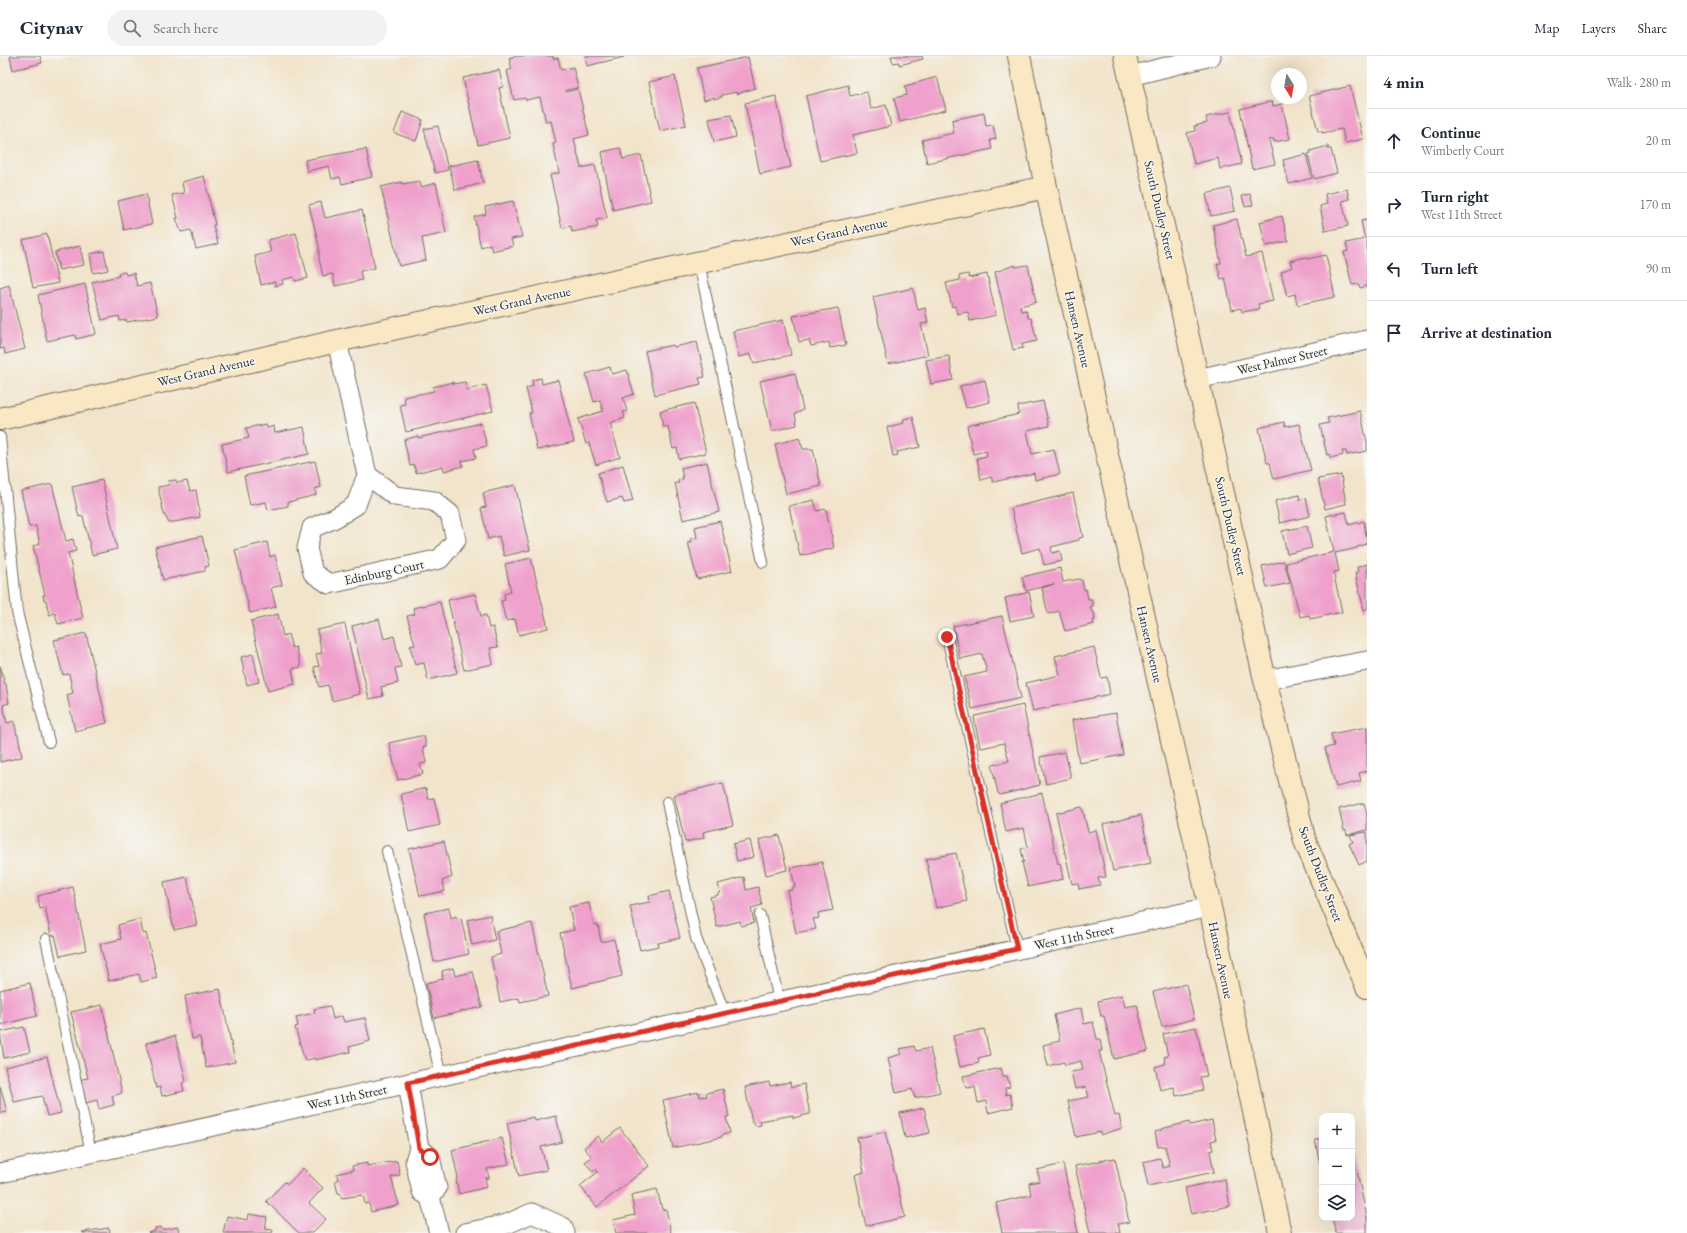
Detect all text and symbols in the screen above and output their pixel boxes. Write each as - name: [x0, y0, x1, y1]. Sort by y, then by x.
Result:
- search box: [107, 10, 387, 46]
- text: Citynav: [20, 15, 83, 40]
- icon: search: [121, 17, 143, 39]
- text: Search here: [153, 18, 218, 37]
- text: Map: [1534, 19, 1559, 37]
- text: Layers: [1581, 19, 1616, 37]
- text: Share: [1638, 19, 1667, 37]
- north arrow: [1271, 68, 1307, 104]
- text: 4 min: [1383, 71, 1424, 93]
- text: Walk · 280 m: [1607, 74, 1671, 91]
- text: Continue: [1421, 123, 1481, 142]
- icon: ahead: [1383, 130, 1405, 152]
- text: 20 m: [1646, 132, 1671, 149]
- text: Wimberly Court: [1421, 142, 1504, 159]
- street label: South Dudley Street: [1140, 159, 1180, 261]
- text: Turn right: [1421, 187, 1489, 206]
- icon: right: [1383, 194, 1405, 216]
- text: 170 m: [1640, 196, 1671, 213]
- text: West 11th Street: [1421, 206, 1502, 223]
- street label: West Grand Avenue: [789, 213, 889, 251]
- icon: left: [1383, 258, 1405, 280]
- text: Turn left: [1421, 259, 1478, 278]
- text: 90 m: [1646, 260, 1671, 277]
- street label: West Grand Avenue: [472, 282, 572, 320]
- street label: Hansen Avenue: [1061, 289, 1095, 369]
- icon: arrive: [1383, 322, 1405, 344]
- text: Arrive at destination: [1421, 323, 1552, 342]
- street label: West Palmer Street: [1235, 341, 1329, 379]
- street label: West Grand Avenue: [156, 352, 256, 390]
- street label: South Dudley Street: [1211, 475, 1251, 577]
- street label: Edinburg Court: [343, 555, 425, 589]
- street label: Hansen Avenue: [1133, 604, 1167, 684]
- route end: [938, 628, 956, 646]
- street label: South Dudley Street: [1295, 824, 1347, 924]
- street label: West 11th Street: [1033, 920, 1115, 954]
- street label: Hansen Avenue: [1205, 920, 1237, 1000]
- street label: West 11th Street: [306, 1080, 388, 1114]
- map controls: [1319, 1113, 1355, 1221]
- button: +: [1319, 1113, 1355, 1149]
- route start: [421, 1148, 439, 1166]
- button: −: [1319, 1149, 1355, 1185]
- button: layers: [1319, 1185, 1355, 1221]

